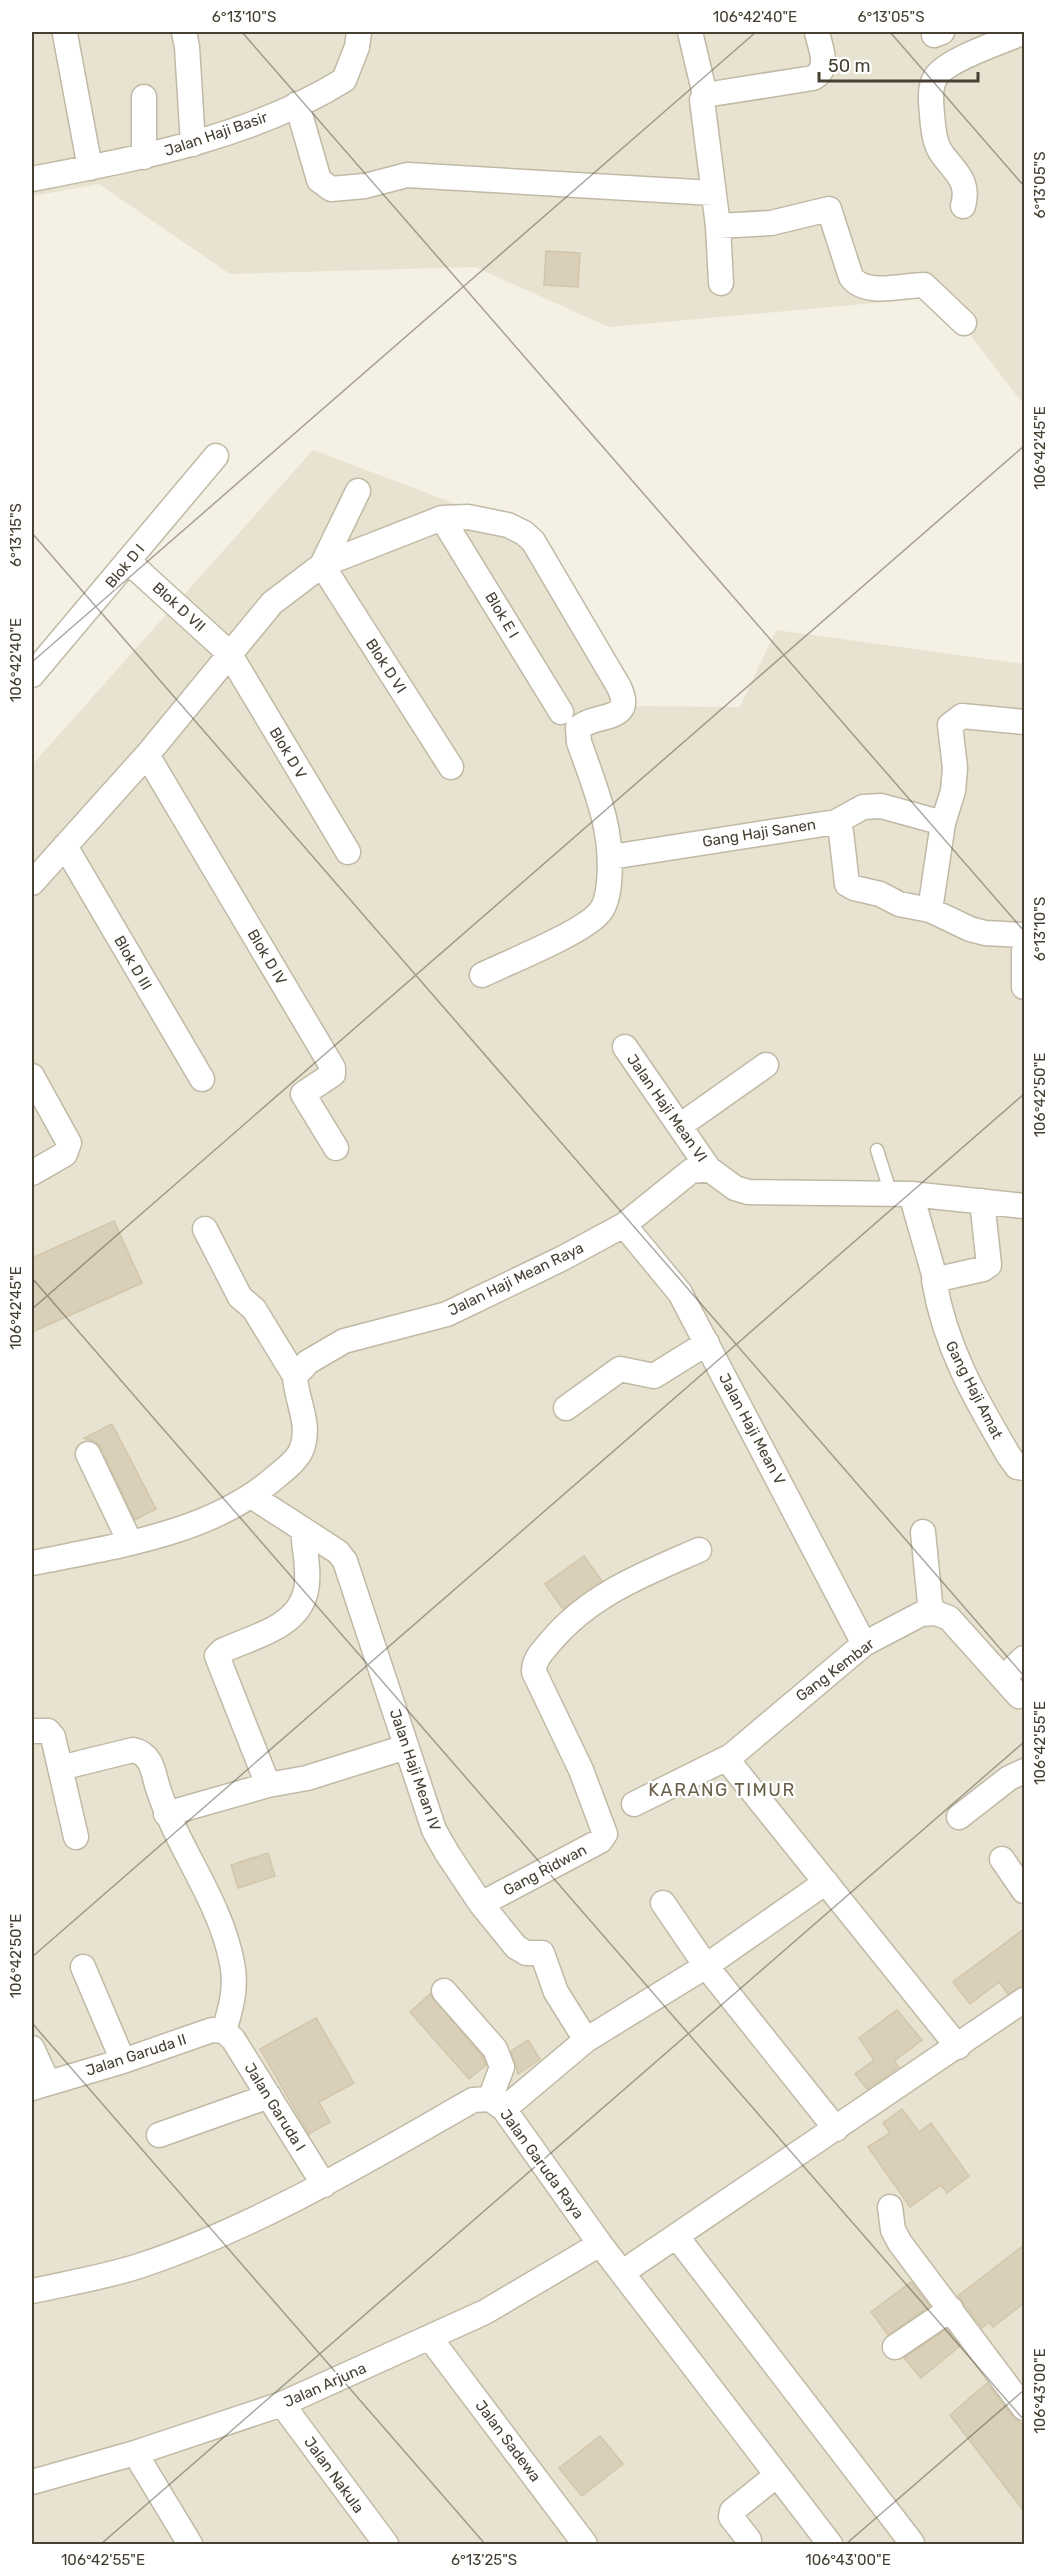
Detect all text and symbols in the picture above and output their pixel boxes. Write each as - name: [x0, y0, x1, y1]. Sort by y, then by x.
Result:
- text: 6°13'10"S: [212, 8, 276, 26]
- text: 106°42'40"E: [713, 8, 797, 26]
- text: 6°13'05"S: [858, 8, 924, 26]
- scale bar: [819, 45, 978, 83]
- text: 50 m: [828, 55, 871, 77]
- street label: Jalan Haji Basir: [162, 108, 270, 160]
- text: 6°13'05"S: [1031, 152, 1049, 218]
- text: 106°42'45"E: [1031, 406, 1049, 490]
- text: 6°13'15"S: [7, 503, 25, 567]
- street label: Blok D I: [102, 540, 148, 592]
- street label: Blok D VII: [149, 579, 209, 635]
- street label: Blok E I: [481, 589, 523, 641]
- text: 106°42'40"E: [7, 618, 25, 702]
- street label: Blok D VI: [362, 635, 410, 697]
- street label: Blok D V: [266, 724, 310, 782]
- street label: Gang Haji Sanen: [701, 815, 817, 851]
- text: 6°13'10"S: [1031, 897, 1049, 961]
- street label: Blok D IV: [243, 926, 291, 988]
- street label: Blok D III: [110, 933, 156, 993]
- street label: Jalan Haji Mean VI: [623, 1051, 711, 1165]
- text: 106°42'50"E: [1031, 1053, 1049, 1137]
- street label: Jalan Haji Mean Raya: [445, 1238, 587, 1320]
- text: 106°42'45"E: [7, 1266, 25, 1350]
- street label: Gang Haji Amat: [942, 1338, 1006, 1442]
- street label: Jalan Haji Mean V: [715, 1370, 789, 1488]
- street label: Gang Kembar: [792, 1635, 878, 1705]
- text: 106°42'55"E: [1031, 1701, 1049, 1785]
- street label: Jalan Haji Mean IV: [386, 1707, 444, 1834]
- district label: KARANG TIMUR: [648, 1779, 796, 1801]
- street label: Gang Ridwan: [500, 1841, 590, 1899]
- text: 106°42'50"E: [7, 1914, 25, 1998]
- street label: Jalan Garuda II: [83, 2030, 189, 2080]
- street label: Jalan Garuda I: [241, 2060, 309, 2154]
- street label: Jalan Garuda Raya: [496, 2106, 588, 2222]
- text: 106°43'00"E: [1031, 2348, 1049, 2434]
- street label: Jalan Arjuna: [281, 2359, 369, 2411]
- street label: Jalan Sadewa: [472, 2397, 544, 2485]
- street label: Jalan Nakula: [300, 2433, 368, 2517]
- text: 106°42'55"E: [61, 2551, 145, 2569]
- text: 6°13'25"S: [451, 2551, 517, 2569]
- text: 106°43'00"E: [805, 2551, 891, 2569]

